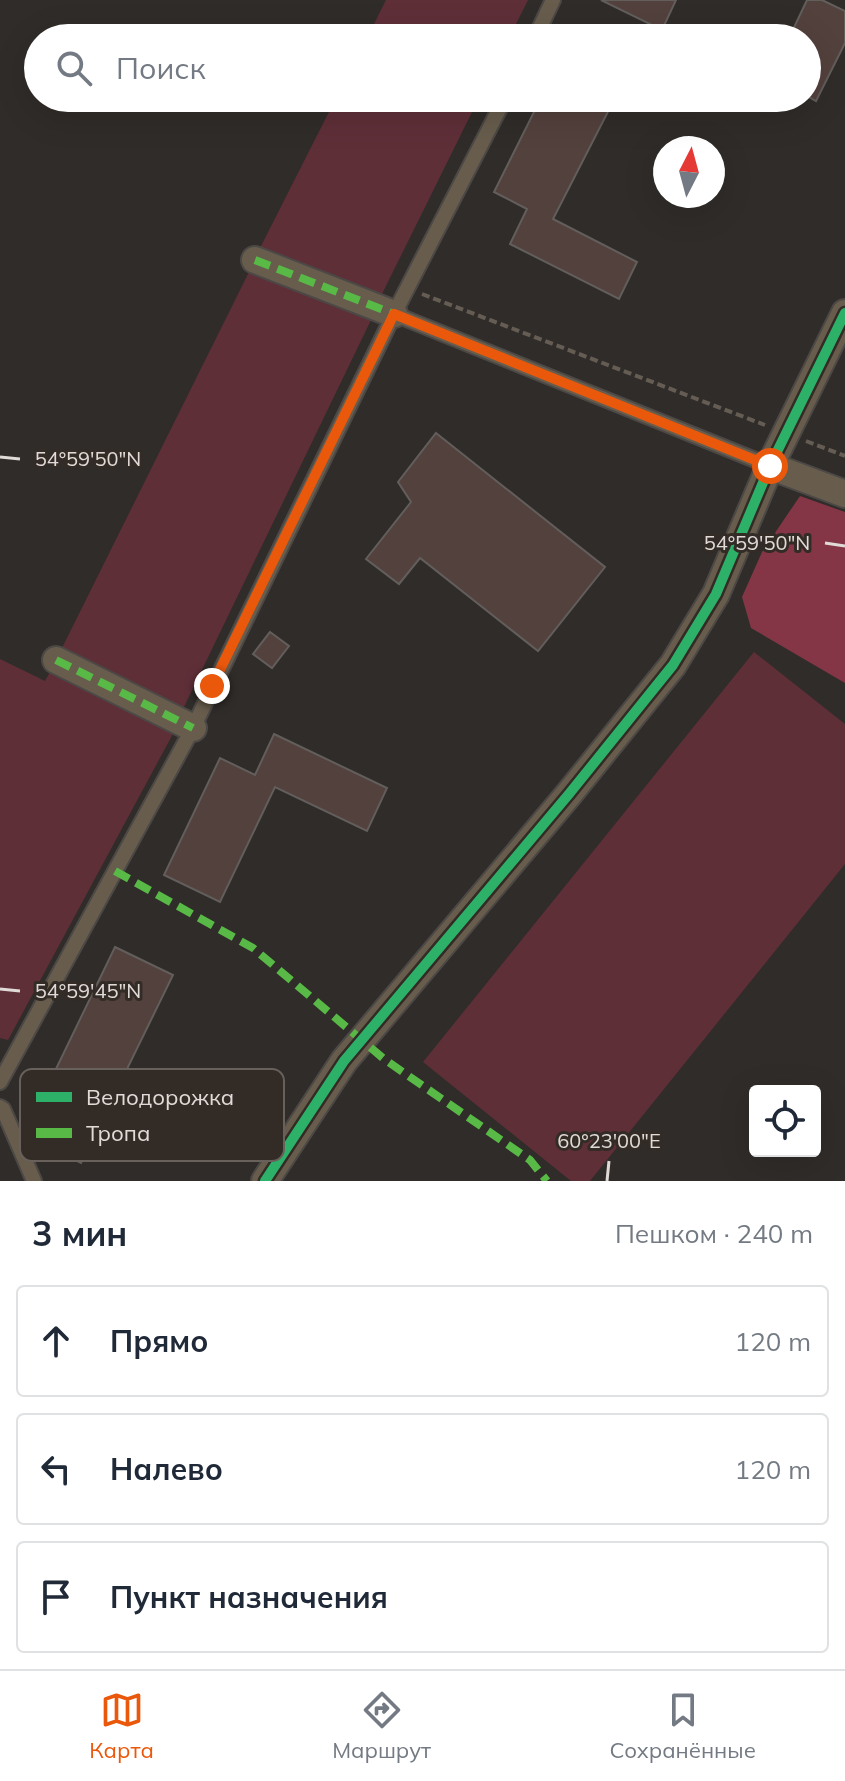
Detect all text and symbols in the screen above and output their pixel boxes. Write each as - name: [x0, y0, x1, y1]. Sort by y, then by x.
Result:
- search box: [24, 24, 821, 112]
- icon: search: [52, 46, 96, 90]
- text: Поиск: [116, 49, 206, 87]
- north arrow: [653, 136, 725, 208]
- text: 54°59'50"N: [35, 446, 141, 471]
- route start: [752, 448, 788, 484]
- text: 54°59'50"N: [704, 530, 810, 555]
- route end: [194, 668, 230, 704]
- text: 54°59'45"N: [35, 978, 141, 1003]
- legend: [20, 1069, 284, 1161]
- text: Велодорожка: [86, 1083, 234, 1111]
- map controls: [749, 1085, 821, 1157]
- button: locate: [749, 1085, 821, 1157]
- text: Тропа: [86, 1119, 150, 1147]
- text: 60°23'00"E: [557, 1128, 661, 1153]
- text: 3 мин: [32, 1212, 127, 1255]
- text: Пешком · 240 m: [615, 1217, 813, 1250]
- icon: ahead: [34, 1319, 78, 1363]
- text: Прямо: [110, 1322, 208, 1360]
- text: 120 m: [735, 1325, 811, 1358]
- icon: left: [34, 1447, 78, 1491]
- text: Налево: [110, 1450, 223, 1488]
- text: 120 m: [735, 1453, 811, 1486]
- icon: arrive: [34, 1575, 78, 1619]
- text: Пункт назначения: [110, 1578, 388, 1616]
- tab: Карта: [89, 1688, 154, 1764]
- tab: Маршрут: [332, 1688, 431, 1764]
- tab: Сохранённые: [609, 1688, 756, 1764]

